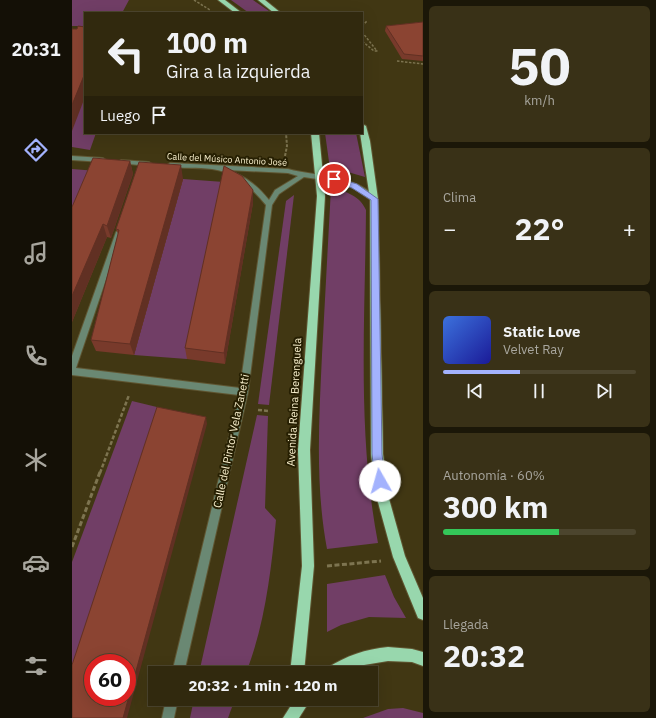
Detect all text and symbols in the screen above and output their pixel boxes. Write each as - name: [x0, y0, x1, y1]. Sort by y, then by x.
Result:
- text: 100 m: [166, 24, 248, 61]
- icon: left: [100, 28, 152, 80]
- text: 50: [508, 32, 571, 99]
- text: 20:31: [11, 38, 61, 61]
- text: Gira a la izquierda: [166, 60, 310, 83]
- text: km/h: [524, 92, 555, 109]
- icon: arrive: [148, 104, 170, 126]
- text: Luego: [100, 106, 140, 125]
- icon: directions: [22, 136, 50, 164]
- street label: Calle del Músico Antonio José: [167, 150, 287, 168]
- pin: [317, 162, 351, 196]
- icon: arrive: [323, 168, 345, 190]
- text: Clima: [443, 189, 476, 206]
- text: 22°: [514, 209, 565, 248]
- text: −: [443, 214, 456, 243]
- text: +: [623, 214, 636, 243]
- icon: music: [22, 239, 50, 267]
- text: Static Love: [503, 322, 580, 341]
- street label: Avenida Reina Berenguela: [284, 337, 304, 467]
- text: Velvet Ray: [503, 341, 564, 358]
- icon: phone: [22, 342, 50, 370]
- street label: Calle del Pintor Vela Zanetti: [210, 373, 252, 509]
- icon: previous: [464, 380, 486, 402]
- icon: pause: [528, 380, 550, 402]
- icon: next: [593, 380, 615, 402]
- icon: climate: [22, 446, 50, 474]
- position arrow: [359, 460, 401, 502]
- text: Autonomía · 60%: [443, 467, 545, 484]
- text: 300 km: [443, 487, 548, 526]
- icon: car: [22, 549, 50, 577]
- text: Llegada: [443, 616, 488, 633]
- text: 20:32: [443, 636, 525, 675]
- icon: filters: [22, 652, 50, 680]
- speed limit sign: 60: [84, 654, 136, 706]
- text: 20:32 · 1 min · 120 m: [189, 676, 337, 695]

